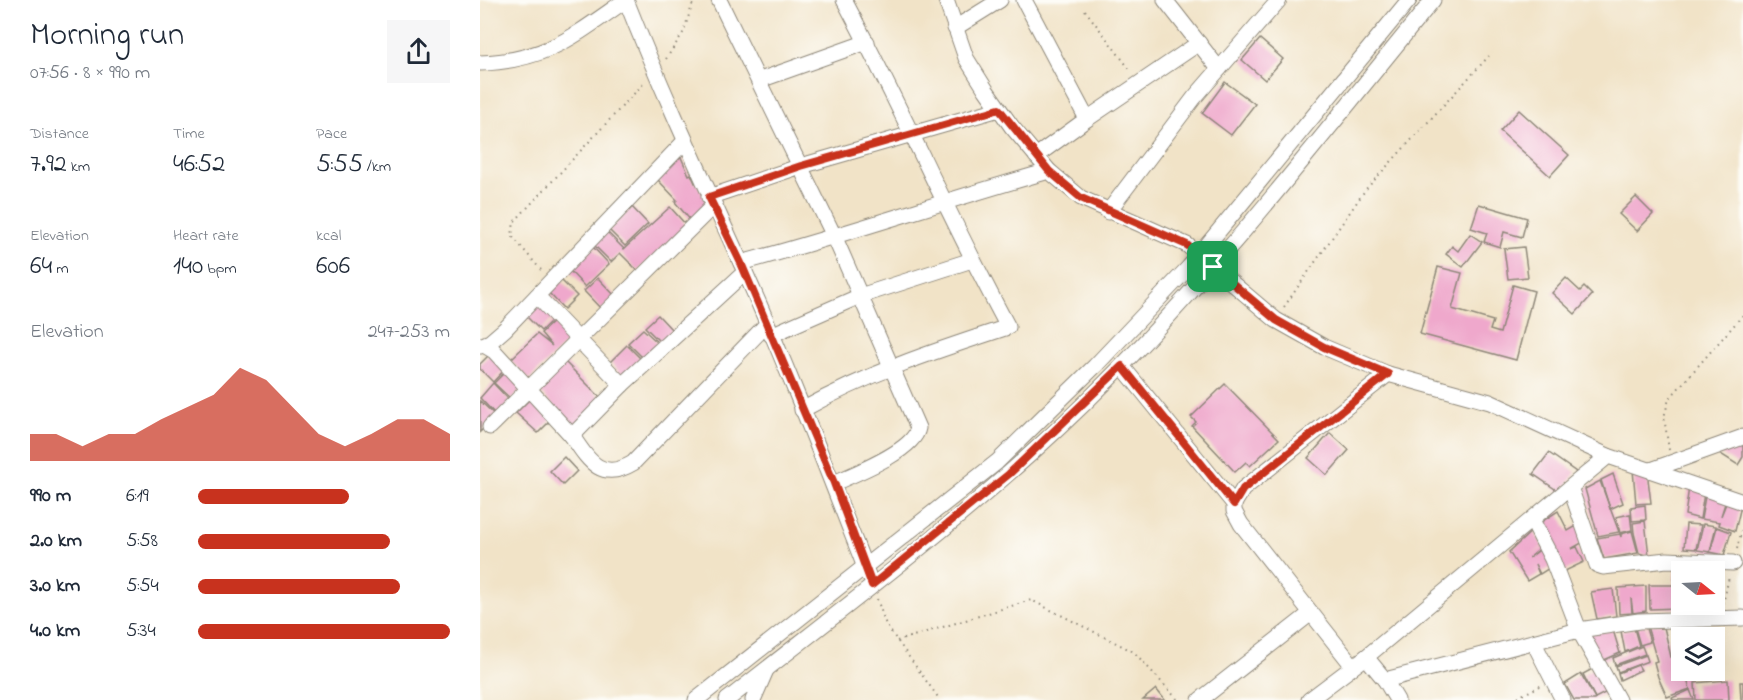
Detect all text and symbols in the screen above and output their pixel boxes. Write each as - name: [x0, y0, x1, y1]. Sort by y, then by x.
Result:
- text: Morning run: [30, 12, 184, 60]
- button: share: [387, 20, 450, 83]
- text: 07:56 · 8 × 990 m: [30, 59, 150, 88]
- text: Distance: [30, 122, 89, 146]
- text: Time: [173, 122, 205, 146]
- text: Pace: [316, 122, 347, 146]
- text: 7.92: [30, 146, 67, 184]
- text: 46:52: [173, 146, 225, 184]
- text: 5:55: [316, 146, 363, 184]
- text: km: [67, 155, 90, 179]
- text: /km: [363, 155, 391, 179]
- text: Elevation: [30, 224, 89, 248]
- text: Heart rate: [173, 224, 239, 248]
- text: kcal: [316, 224, 341, 248]
- pin: [1187, 241, 1238, 292]
- text: 64: [30, 248, 52, 286]
- text: 140: [173, 248, 203, 286]
- text: 606: [316, 248, 350, 286]
- icon: arrive: [1196, 250, 1229, 283]
- text: m: [52, 257, 69, 281]
- text: bpm: [203, 257, 237, 281]
- text: Elevation: [30, 318, 104, 347]
- text: 247–253 m: [368, 318, 450, 347]
- text: 990 m: [30, 482, 71, 511]
- text: 6:19: [126, 482, 149, 511]
- text: 2.0 km: [30, 527, 82, 556]
- text: 5:58: [126, 527, 158, 556]
- north arrow: [1671, 561, 1725, 615]
- map controls: [1671, 561, 1725, 681]
- text: 3.0 km: [30, 572, 80, 601]
- text: 5:54: [126, 572, 159, 601]
- text: 4.0 km: [30, 617, 80, 646]
- text: 5:34: [126, 617, 156, 646]
- button: layers: [1671, 627, 1725, 681]

